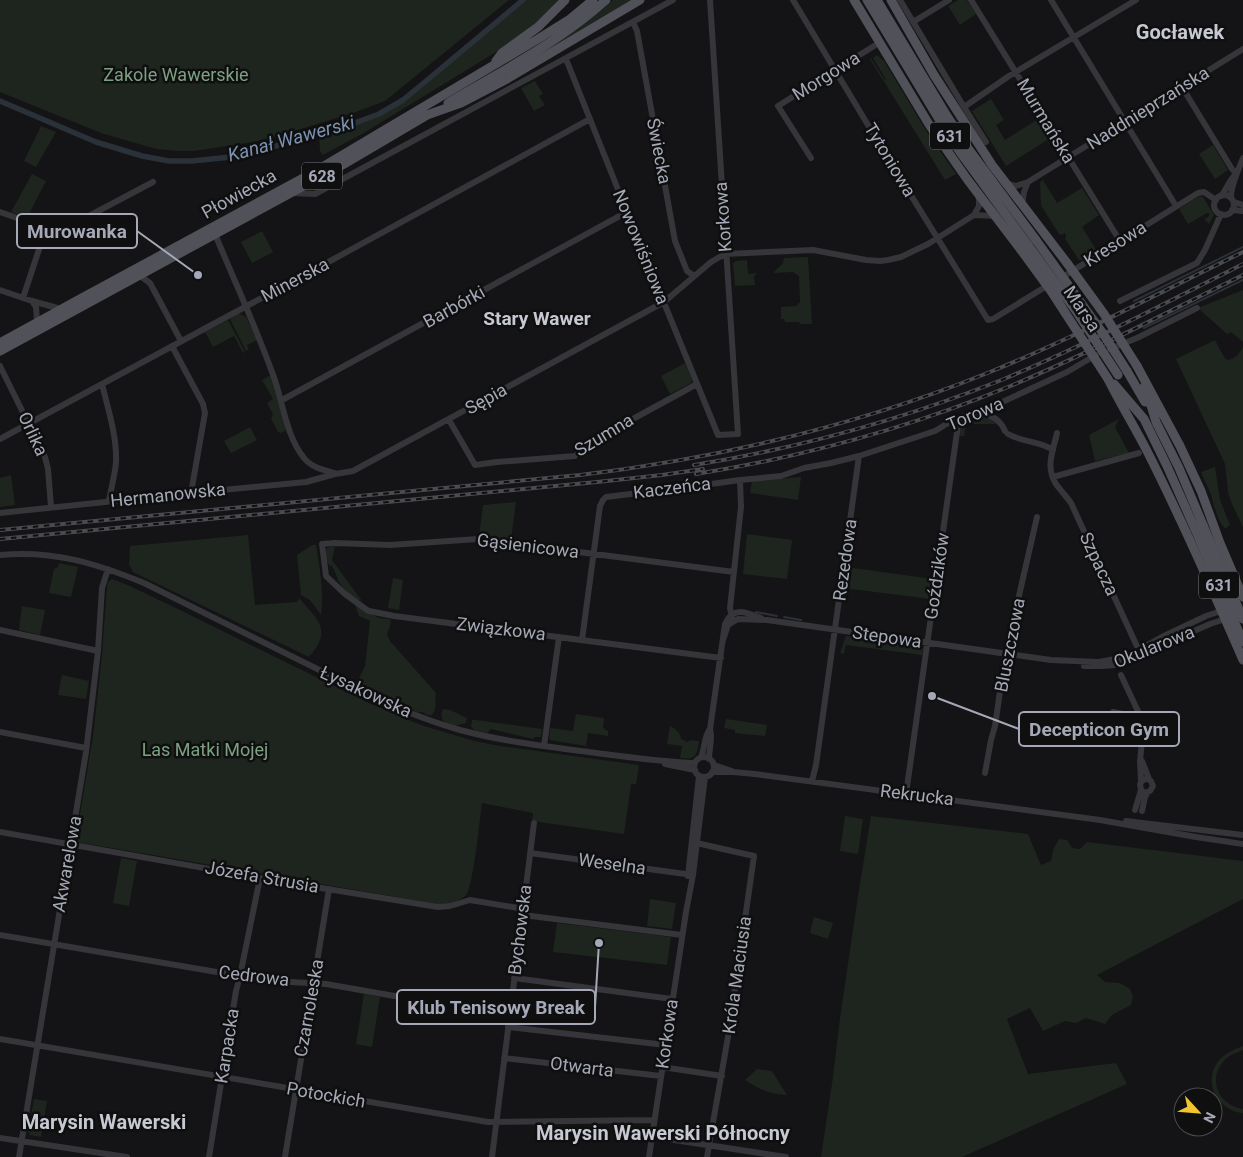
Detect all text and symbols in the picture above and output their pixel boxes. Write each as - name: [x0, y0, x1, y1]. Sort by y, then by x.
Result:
- district label: Gocławek: [1136, 20, 1224, 44]
- street label: Morgowa: [788, 47, 863, 105]
- street label: Naddnieprzańska: [1083, 62, 1213, 154]
- park label: Zakole Wawerskie: [103, 64, 249, 85]
- street label: Murmańska: [1013, 74, 1080, 167]
- water label: Kanał Wawerski: [225, 110, 358, 167]
- street label: Świecka: [643, 116, 676, 186]
- street label: Tytoniowa: [860, 119, 921, 201]
- road number: 631: [930, 122, 970, 150]
- road number: 628: [302, 162, 342, 190]
- street label: Płowiecka: [198, 164, 280, 223]
- street label: Korkowa: [710, 181, 735, 253]
- street label: Nowowiśniowa: [609, 186, 674, 307]
- callout: Murowanka: [17, 214, 137, 248]
- street label: Kresowa: [1080, 216, 1150, 271]
- text: Murowanka: [27, 220, 127, 243]
- street label: Minerska: [257, 253, 332, 306]
- street label: Barbórki: [419, 281, 488, 332]
- street label: Marsa: [1060, 282, 1105, 336]
- district label: Stary Wawer: [483, 307, 591, 330]
- street label: Sępia: [461, 379, 510, 419]
- street label: Torowa: [943, 392, 1006, 435]
- street label: Orlika: [14, 408, 53, 459]
- street label: Szumna: [570, 409, 637, 460]
- street label: Kaczeńca: [632, 472, 712, 503]
- street label: Hermanowska: [109, 478, 227, 511]
- street label: Rezedowa: [828, 518, 861, 602]
- street label: Gąsienicowa: [476, 529, 580, 562]
- street label: Szpacza: [1076, 529, 1123, 599]
- street label: Goździków: [920, 531, 953, 621]
- road number: 631: [1199, 572, 1239, 598]
- street label: Bluszczowa: [990, 596, 1029, 694]
- street label: Związkowa: [455, 613, 547, 644]
- street label: Stepowa: [851, 621, 923, 652]
- street label: Okularowa: [1110, 621, 1197, 672]
- street label: Łysakowska: [317, 661, 415, 722]
- callout: Decepticon Gym: [1019, 712, 1179, 746]
- text: Decepticon Gym: [1029, 718, 1169, 741]
- park label: Las Matki Mojej: [142, 739, 268, 760]
- street label: Rekrucka: [879, 780, 955, 809]
- street label: Akwarelowa: [48, 814, 85, 914]
- street label: Weselna: [577, 848, 647, 879]
- street label: Józefa Strusia: [204, 856, 321, 897]
- street label: Bychowska: [504, 884, 535, 976]
- street label: Króla Maciusia: [718, 915, 755, 1035]
- street label: Czarnoleska: [290, 957, 327, 1058]
- street label: Cedrowa: [218, 961, 291, 990]
- callout: Klub Tenisowy Break: [397, 990, 595, 1024]
- text: Klub Tenisowy Break: [407, 996, 586, 1019]
- street label: Korkowa: [651, 998, 682, 1070]
- street label: Karpacka: [210, 1007, 243, 1085]
- street label: Otwarta: [549, 1052, 615, 1081]
- street label: Potockich: [285, 1077, 367, 1112]
- north arrow: [1173, 1087, 1223, 1137]
- district label: Marysin Wawerski: [22, 1110, 186, 1134]
- text: N: [1200, 1110, 1219, 1126]
- district label: Marysin Wawerski Północny: [536, 1121, 791, 1145]

